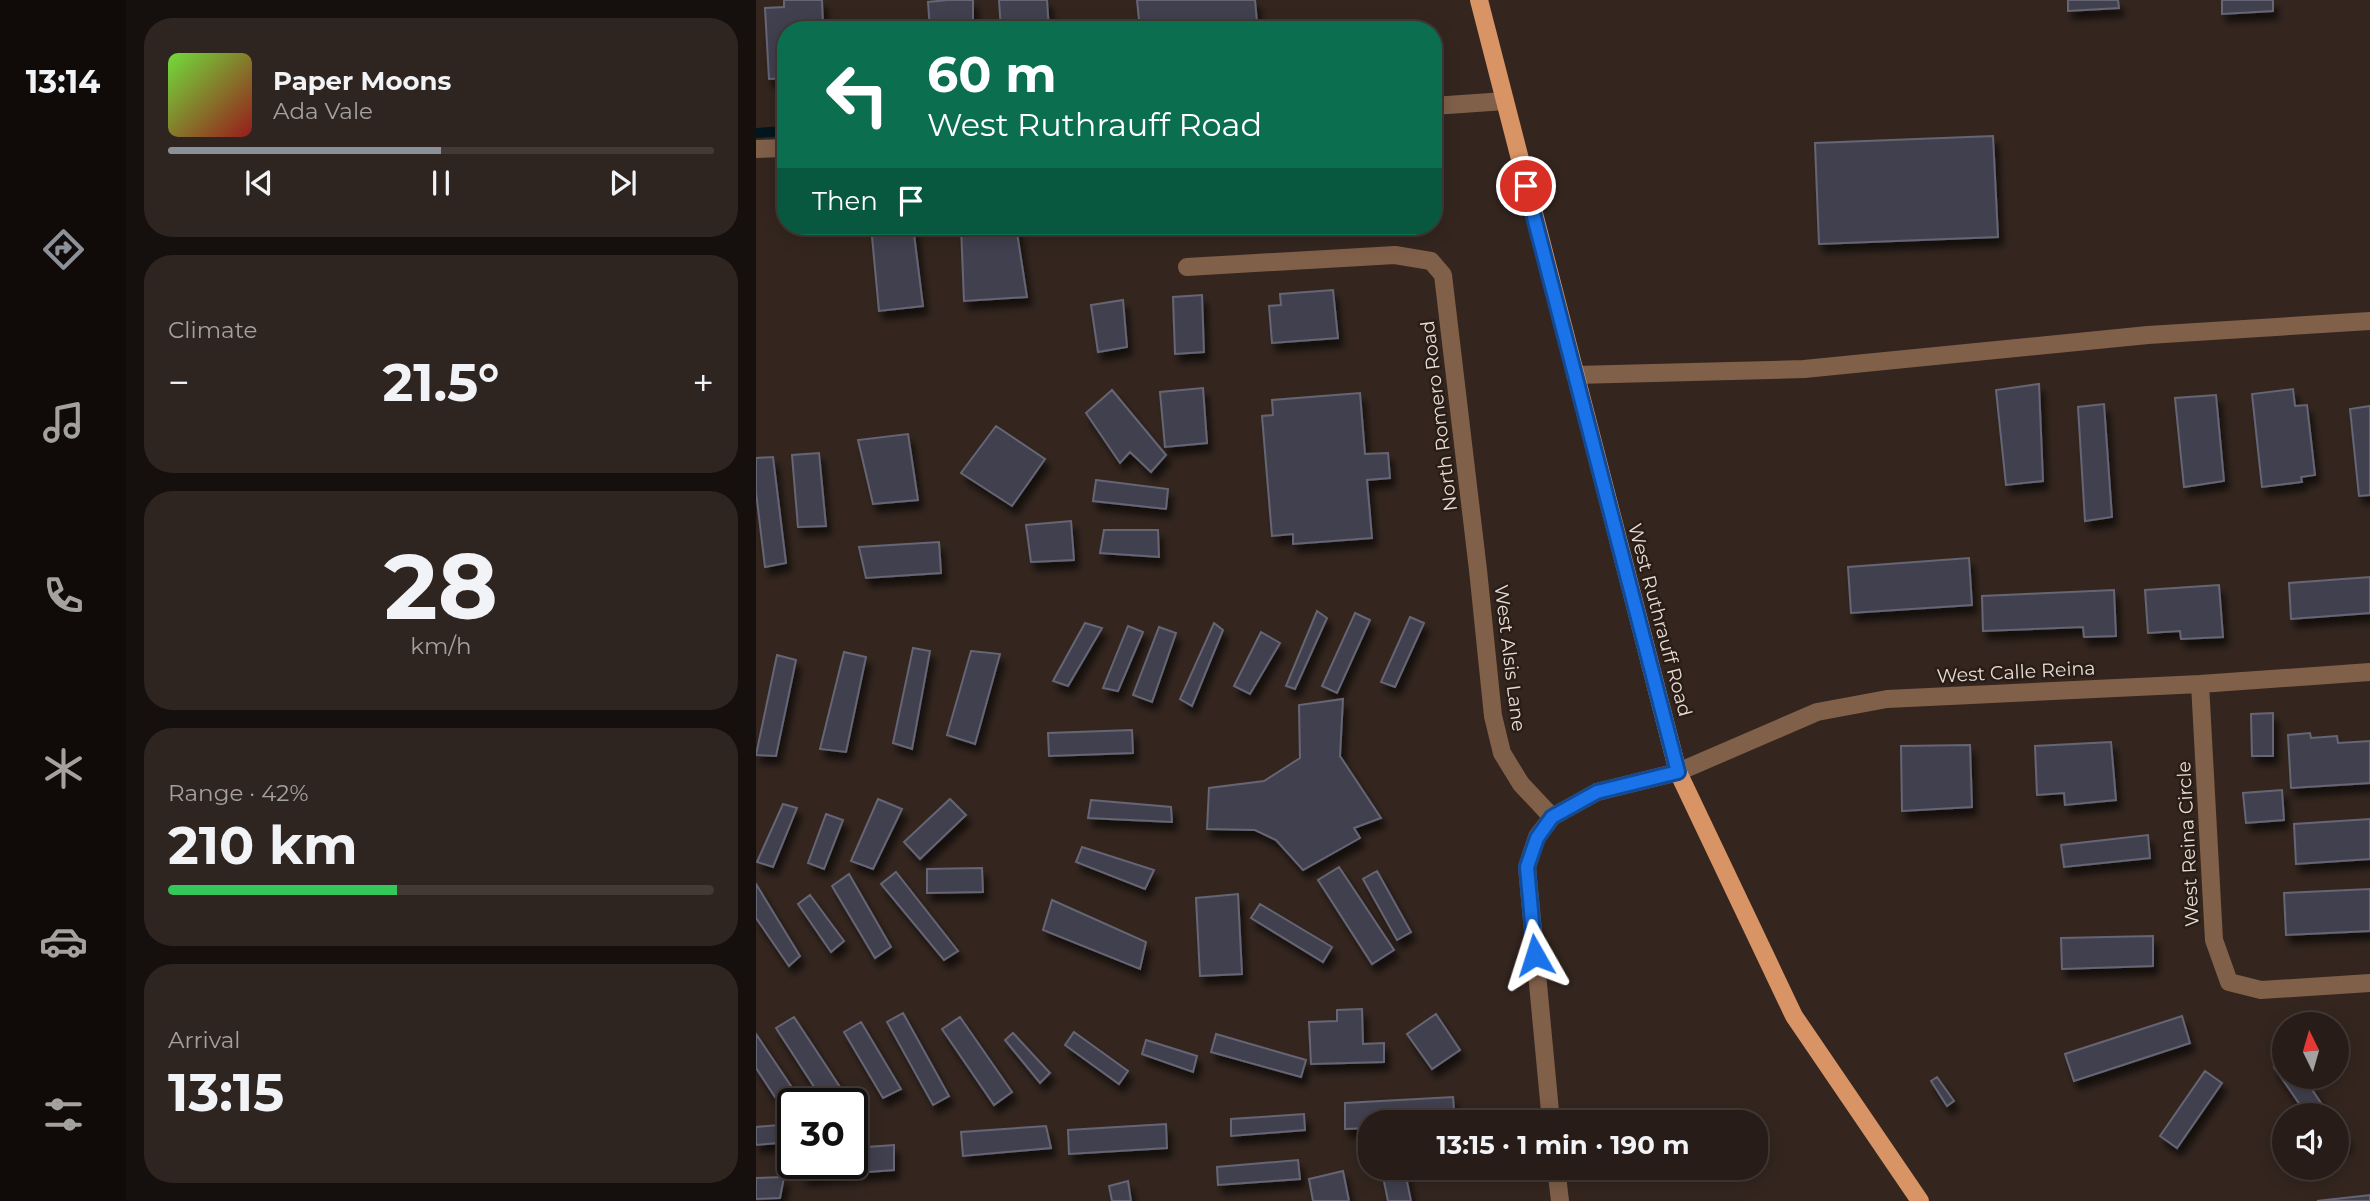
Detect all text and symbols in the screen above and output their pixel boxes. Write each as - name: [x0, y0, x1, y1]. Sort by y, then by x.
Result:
- text: 60 m: [927, 45, 1057, 104]
- icon: left: [812, 49, 903, 140]
- text: 13:14: [26, 62, 100, 101]
- text: Paper Moons: [273, 65, 451, 97]
- text: Ada Vale: [273, 97, 373, 125]
- text: West Ruthrauff Road: [927, 105, 1262, 144]
- pin: [1496, 156, 1556, 216]
- icon: previous: [240, 164, 278, 202]
- icon: pause: [422, 164, 460, 202]
- icon: next: [604, 164, 642, 202]
- icon: arrive: [1507, 167, 1545, 205]
- icon: arrive: [892, 182, 930, 220]
- text: Then: [812, 185, 878, 217]
- icon: directions: [39, 225, 88, 274]
- text: Climate: [168, 316, 257, 344]
- street label: North Romero Road: [1416, 319, 1462, 513]
- text: 21.5°: [382, 351, 500, 414]
- text: −: [168, 359, 190, 406]
- text: +: [692, 359, 714, 406]
- icon: music: [39, 398, 88, 447]
- street label: West Ruthrauff Road: [1623, 521, 1697, 719]
- text: 28: [384, 531, 498, 642]
- icon: phone: [39, 571, 88, 620]
- street label: West Alsis Lane: [1490, 583, 1530, 733]
- text: km/h: [410, 632, 472, 660]
- street label: West Calle Reina: [1936, 656, 2096, 688]
- icon: climate: [39, 744, 88, 793]
- street label: West Reina Circle: [2172, 761, 2204, 927]
- text: Range · 42%: [168, 779, 309, 807]
- text: 210 km: [168, 814, 358, 877]
- icon: car: [39, 917, 88, 966]
- position arrow: [1498, 918, 1572, 992]
- north arrow: [2272, 1012, 2348, 1088]
- map controls: [2272, 1012, 2349, 1180]
- text: Arrival: [168, 1026, 241, 1054]
- text: 13:15: [168, 1061, 284, 1124]
- speed limit sign: 30: [777, 1088, 868, 1179]
- icon: filters: [39, 1090, 88, 1139]
- button: sound: [2272, 1103, 2349, 1180]
- text: 13:15 · 1 min · 190 m: [1437, 1129, 1689, 1161]

